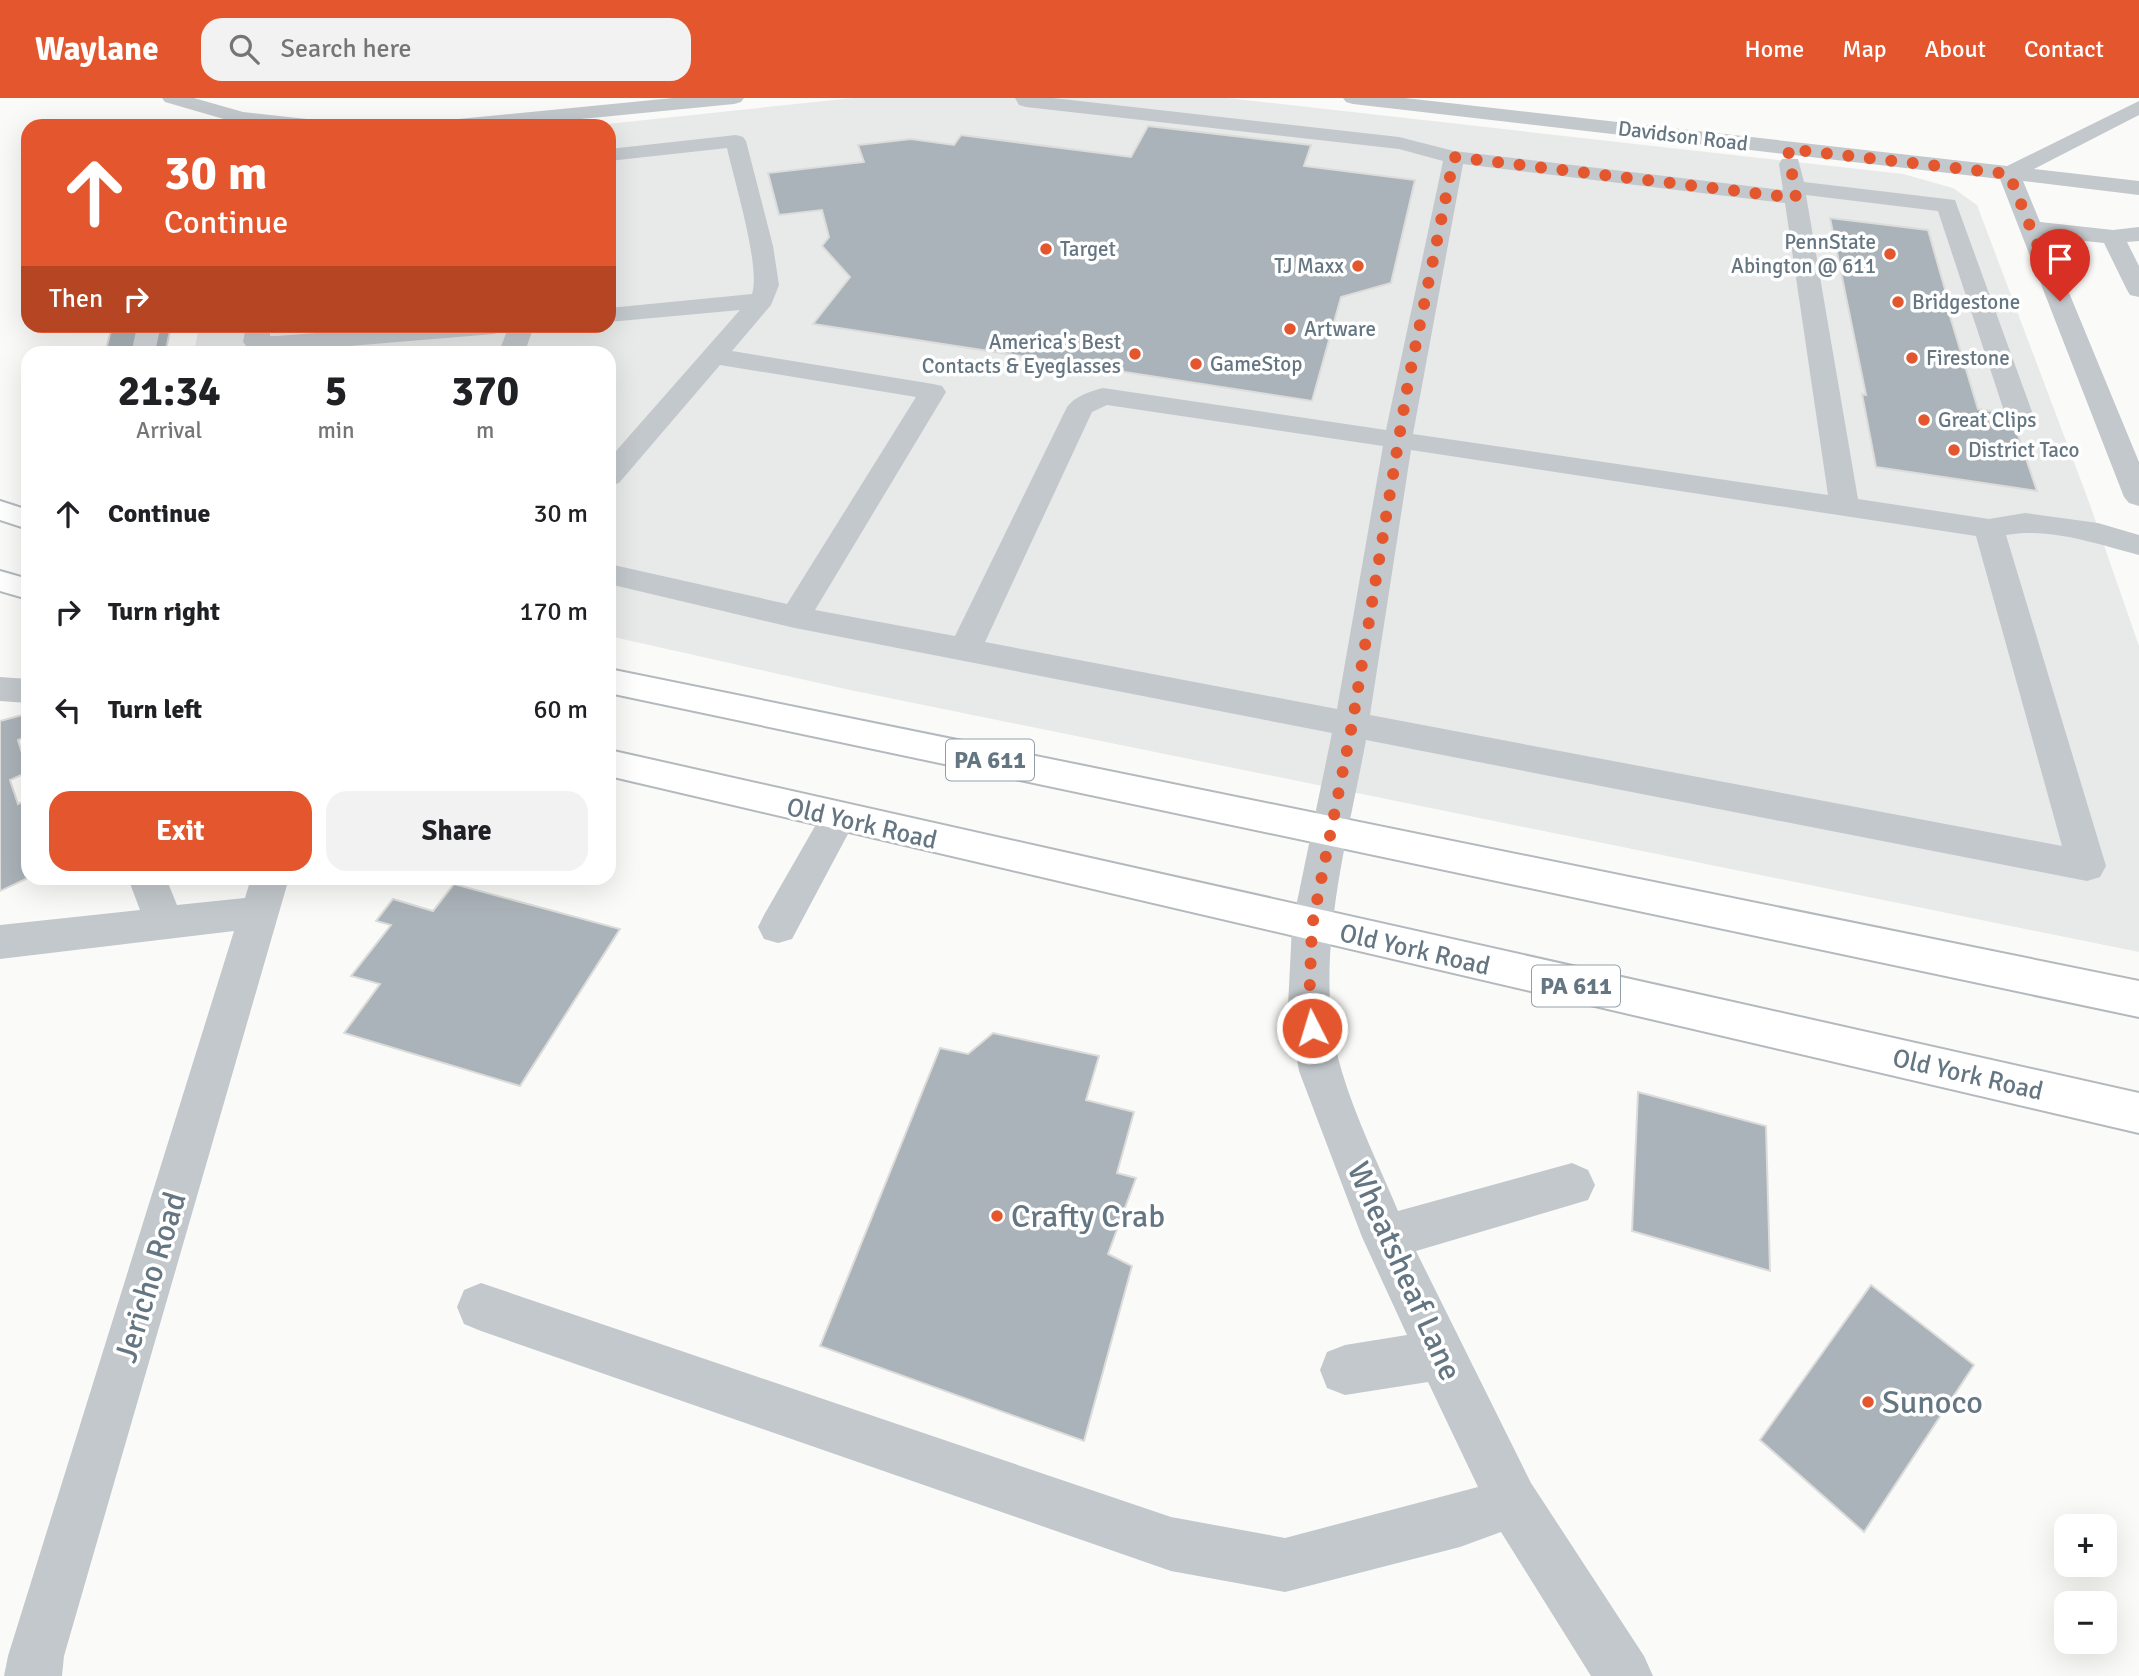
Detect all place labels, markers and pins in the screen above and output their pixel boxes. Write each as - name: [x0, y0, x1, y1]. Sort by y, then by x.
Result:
- place label: PennState Abington @ 611: [1731, 229, 1876, 279]
- pin: [2030, 229, 2090, 301]
- place label: Target: [1060, 236, 1116, 262]
- marker: Target: [1038, 241, 1054, 257]
- marker: PennState Abington @ 611: [1882, 246, 1898, 262]
- place label: TJ Maxx: [1274, 253, 1344, 279]
- marker: TJ Maxx: [1350, 258, 1366, 274]
- place label: Bridgestone: [1912, 289, 2020, 315]
- marker: Bridgestone: [1890, 294, 1906, 310]
- place label: Artware: [1304, 316, 1376, 342]
- marker: Artware: [1282, 321, 1298, 337]
- place label: America's Best Contacts & Eyeglasses: [922, 329, 1121, 379]
- place label: Firestone: [1926, 345, 2010, 371]
- marker: America's Best Contacts & Eyeglasses: [1127, 346, 1143, 362]
- marker: Firestone: [1904, 350, 1920, 366]
- place label: GameStop: [1210, 351, 1302, 377]
- marker: GameStop: [1188, 356, 1204, 372]
- place label: Great Clips: [1938, 407, 2036, 433]
- marker: Great Clips: [1916, 412, 1932, 428]
- place label: District Taco: [1968, 437, 2080, 463]
- marker: District Taco: [1946, 442, 1962, 458]
- place label: Crafty Crab: [1011, 1197, 1165, 1236]
- marker: Crafty Crab: [989, 1208, 1005, 1224]
- place label: Sunoco: [1882, 1383, 1983, 1422]
- marker: Sunoco: [1860, 1394, 1876, 1410]

